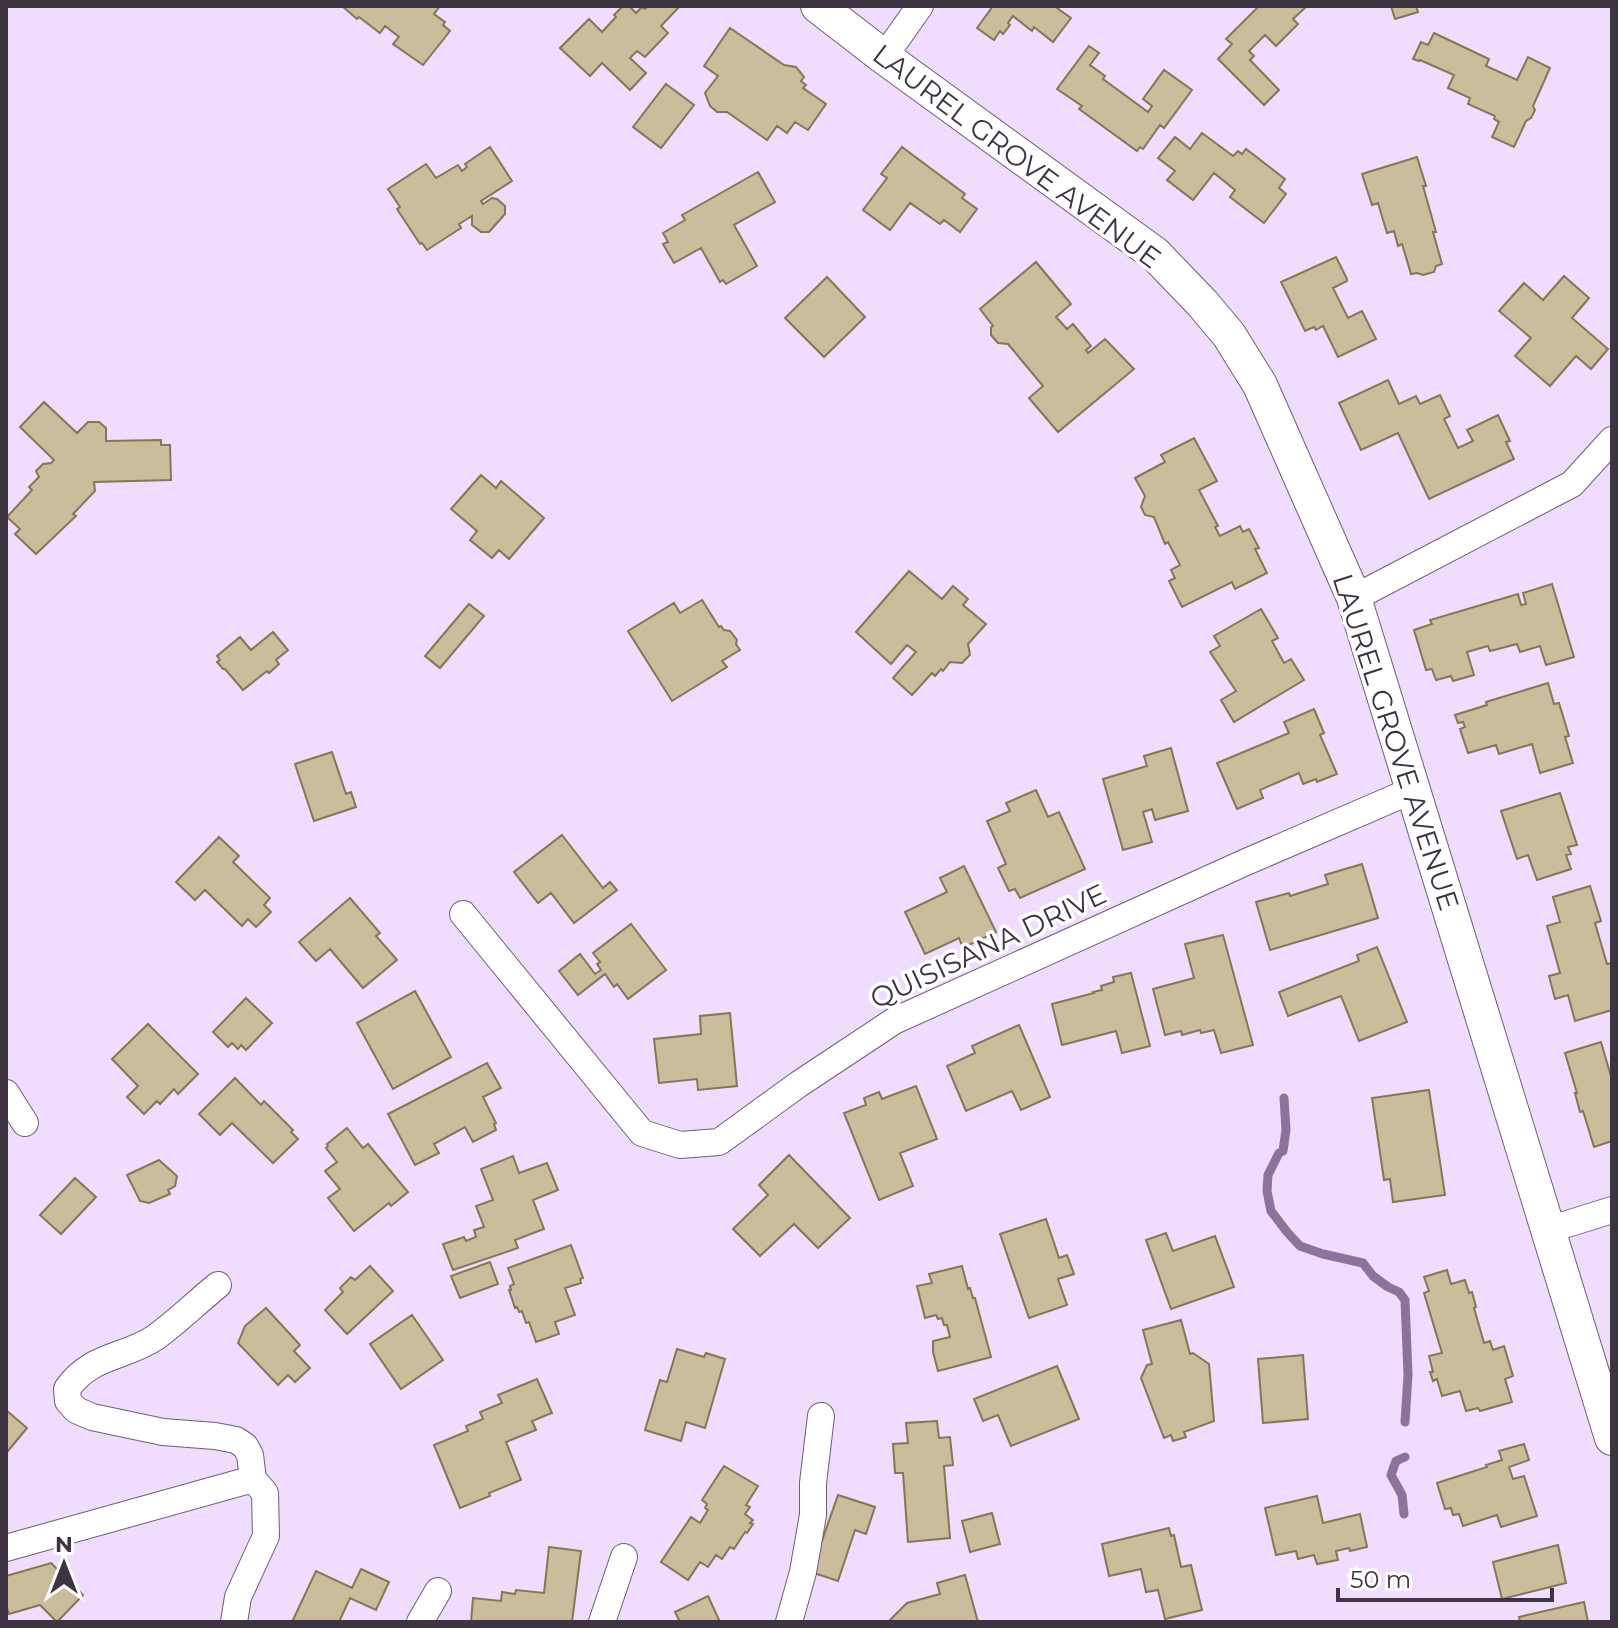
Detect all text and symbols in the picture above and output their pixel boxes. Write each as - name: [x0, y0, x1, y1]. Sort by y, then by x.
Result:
- street label: LAUREL GROVE AVENUE: [866, 37, 1168, 275]
- street label: LAUREL GROVE AVENUE: [1325, 570, 1467, 914]
- street label: QUISISANA DRIVE: [865, 876, 1111, 1016]
- north arrow: [24, 1524, 104, 1604]
- text: N: [55, 1531, 73, 1558]
- scale bar: [1338, 1552, 1552, 1602]
- text: 50 m: [1350, 1565, 1411, 1594]

